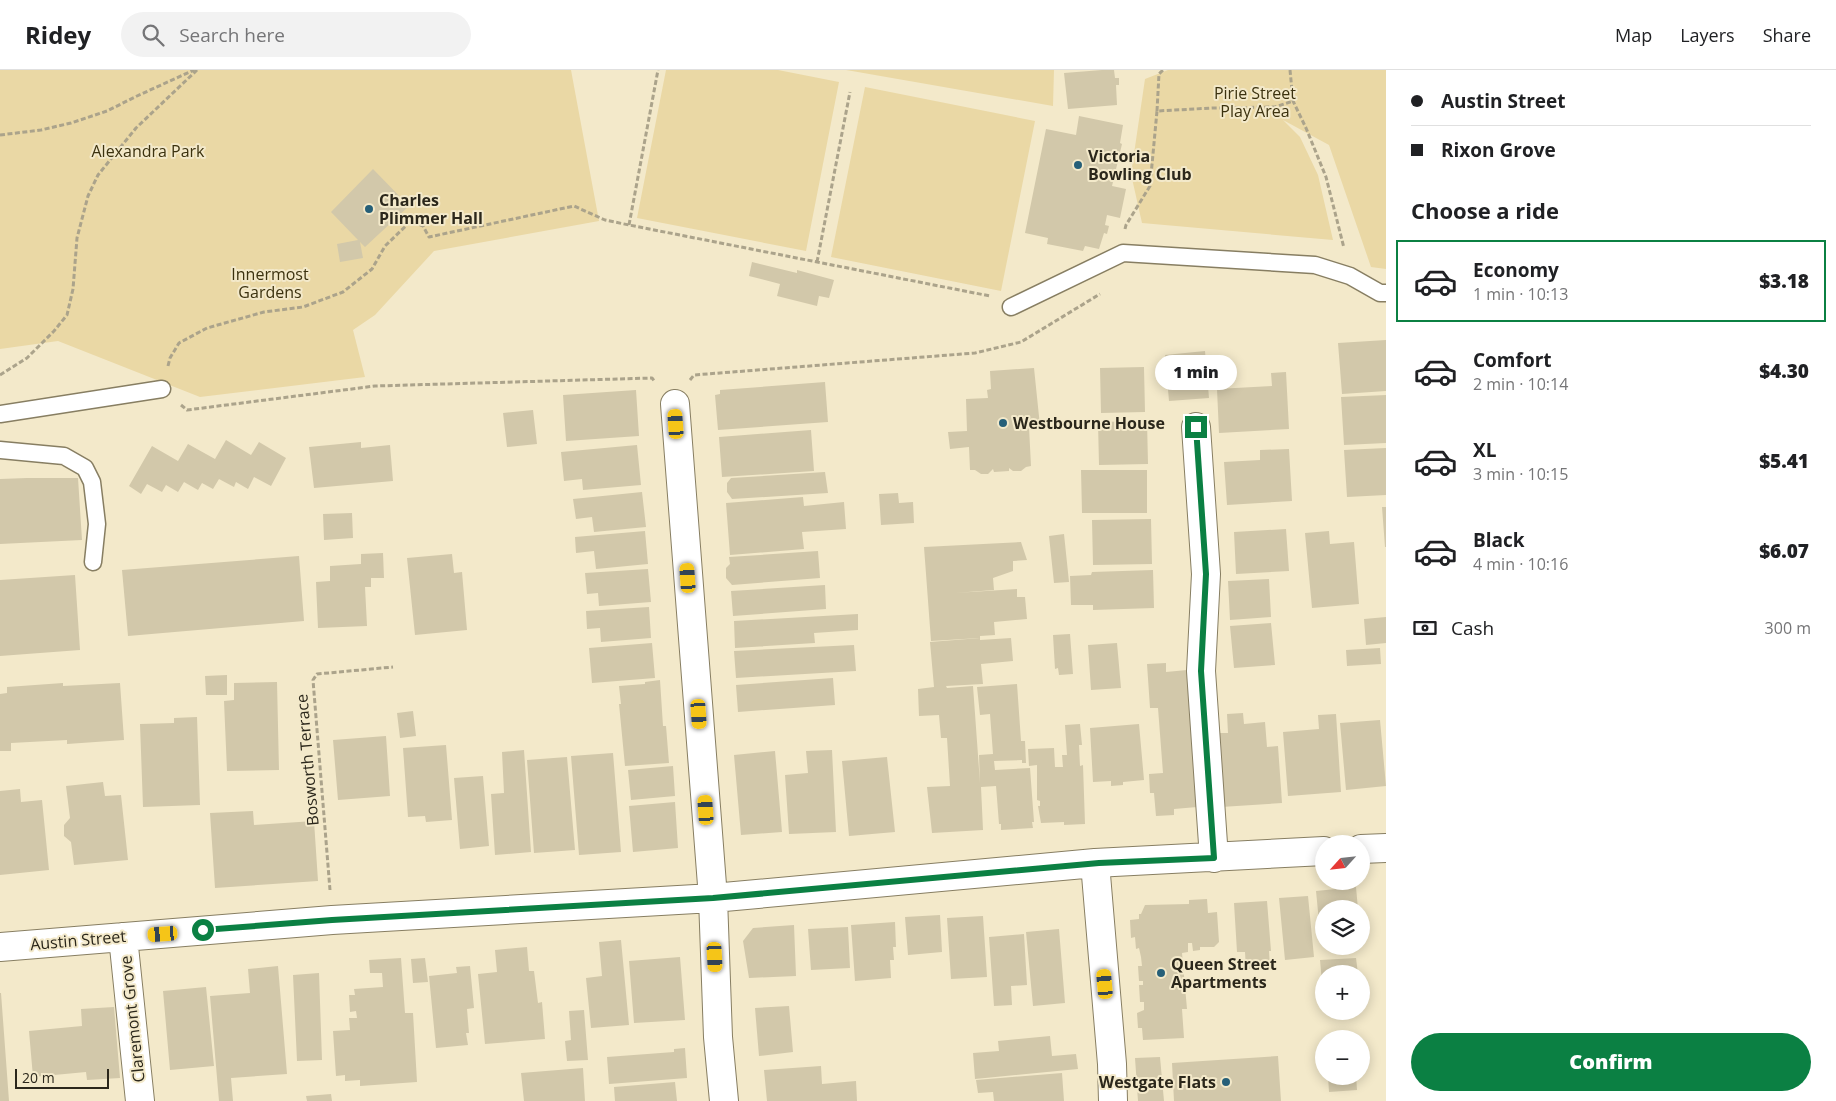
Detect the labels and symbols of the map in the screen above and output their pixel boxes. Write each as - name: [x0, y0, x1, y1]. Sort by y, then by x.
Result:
- park label: Pirie Street Play Area: [1214, 82, 1296, 122]
- park label: Alexandra Park: [91, 140, 205, 162]
- place label: Victoria Bowling Club: [1088, 145, 1192, 185]
- marker: Victoria Bowling Club: [1072, 159, 1084, 171]
- place label: Charles Plimmer Hall: [379, 189, 483, 229]
- marker: Charles Plimmer Hall: [363, 203, 375, 215]
- park label: Innermost Gardens: [231, 263, 309, 303]
- callout: 1 min: [1155, 354, 1237, 390]
- car: [667, 409, 684, 439]
- place label: Westbourne House: [1013, 412, 1165, 434]
- route end: [1185, 416, 1207, 438]
- marker: Westbourne House: [997, 417, 1009, 429]
- car: [679, 563, 696, 593]
- street label: Bosworth Terrace: [290, 693, 324, 827]
- car: [690, 699, 707, 729]
- car: [697, 795, 714, 825]
- north arrow: [1315, 835, 1370, 890]
- route start: [192, 919, 214, 941]
- street label: Austin Street: [29, 925, 127, 955]
- car: [147, 925, 178, 943]
- car: [706, 942, 723, 972]
- place label: Queen Street Apartments: [1171, 953, 1277, 993]
- street label: Claremont Grove: [114, 954, 150, 1084]
- marker: Queen Street Apartments: [1155, 967, 1167, 979]
- car: [1096, 968, 1113, 1000]
- scale bar: [15, 1066, 109, 1089]
- place label: Westgate Flats: [1099, 1071, 1216, 1093]
- marker: Westgate Flats: [1220, 1076, 1232, 1088]

